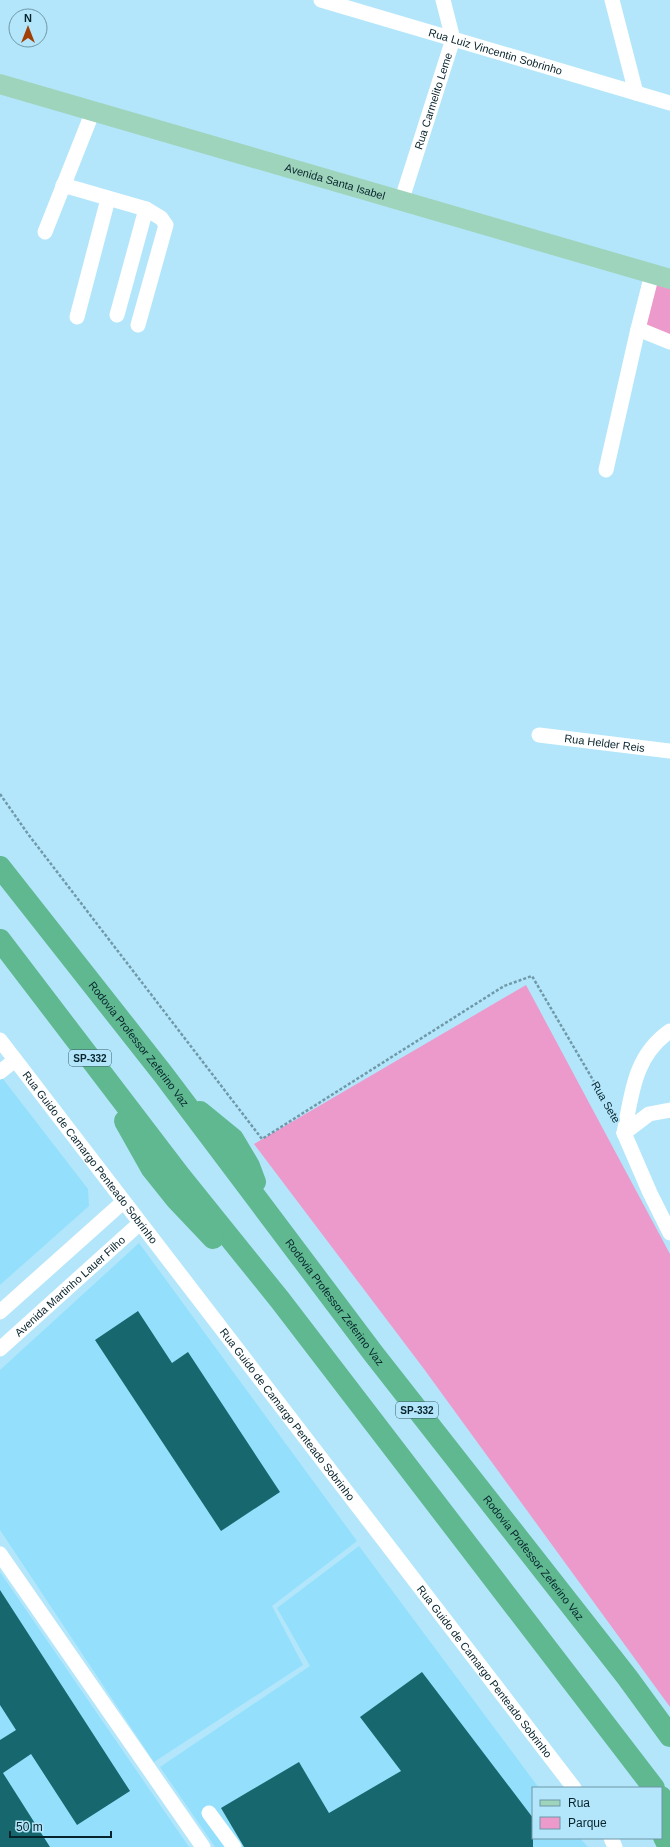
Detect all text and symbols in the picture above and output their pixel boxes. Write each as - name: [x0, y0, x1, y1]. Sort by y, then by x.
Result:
- north arrow: [8, 8, 48, 48]
- text: N: [24, 12, 32, 24]
- street label: Rua Luiz Vincentin Sobrinho: [427, 26, 564, 77]
- street label: Rua Carmelito Leme: [412, 51, 454, 151]
- street label: Avenida Santa Isabel: [284, 161, 387, 202]
- street label: Rua Helder Reis: [564, 732, 646, 754]
- street label: Rodovia Professor Zeferino Vaz: [86, 979, 191, 1109]
- road number: SP-332: [69, 1050, 111, 1066]
- street label: Rua Guido de Camargo Penteado Sobrinho: [20, 1069, 160, 1246]
- street label: Rua Sete: [589, 1079, 623, 1125]
- street label: Avenida Martinho Lauer Filho: [12, 1234, 127, 1339]
- street label: Rodovia Professor Zeferino Vaz: [283, 1236, 386, 1368]
- street label: Rua Guido de Camargo Penteado Sobrinho: [218, 1326, 357, 1503]
- road number: SP-332: [396, 1402, 438, 1418]
- street label: Rodovia Professor Zeferino Vaz: [481, 1493, 586, 1623]
- street label: Rua Guido de Camargo Penteado Sobrinho: [415, 1583, 554, 1760]
- legend: [532, 1787, 662, 1839]
- text: Rua: [568, 1796, 590, 1810]
- scale bar: [10, 1813, 111, 1839]
- text: Parque: [568, 1816, 607, 1830]
- text: 50 m: [16, 1820, 43, 1834]

